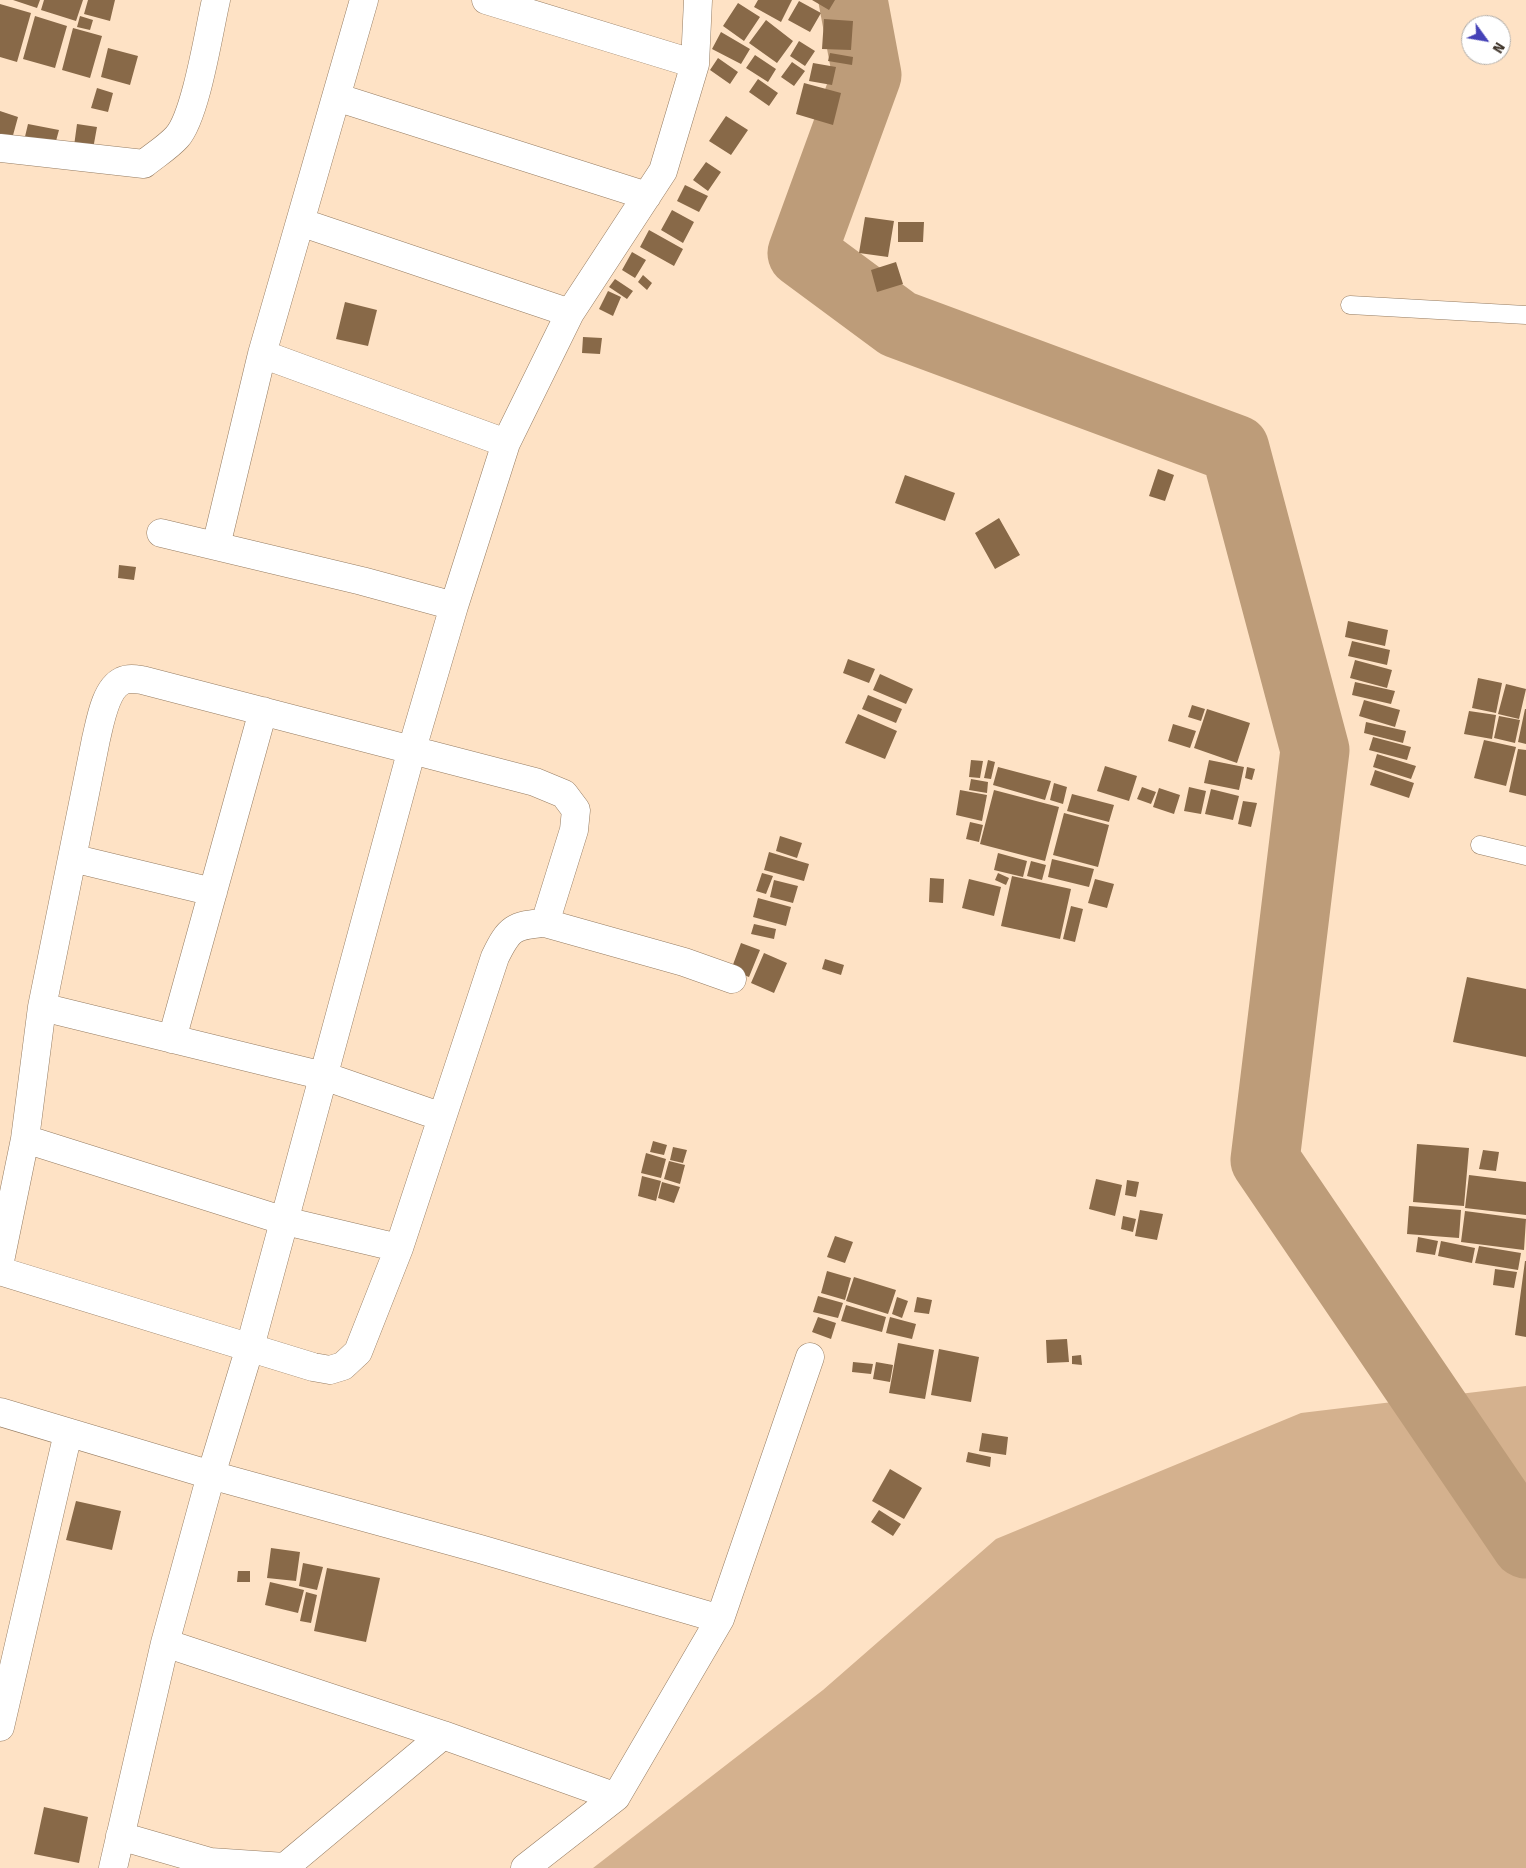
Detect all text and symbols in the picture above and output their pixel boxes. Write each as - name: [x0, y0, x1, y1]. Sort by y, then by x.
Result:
- north arrow: [1461, 15, 1511, 65]
- text: N: [1489, 39, 1508, 56]

